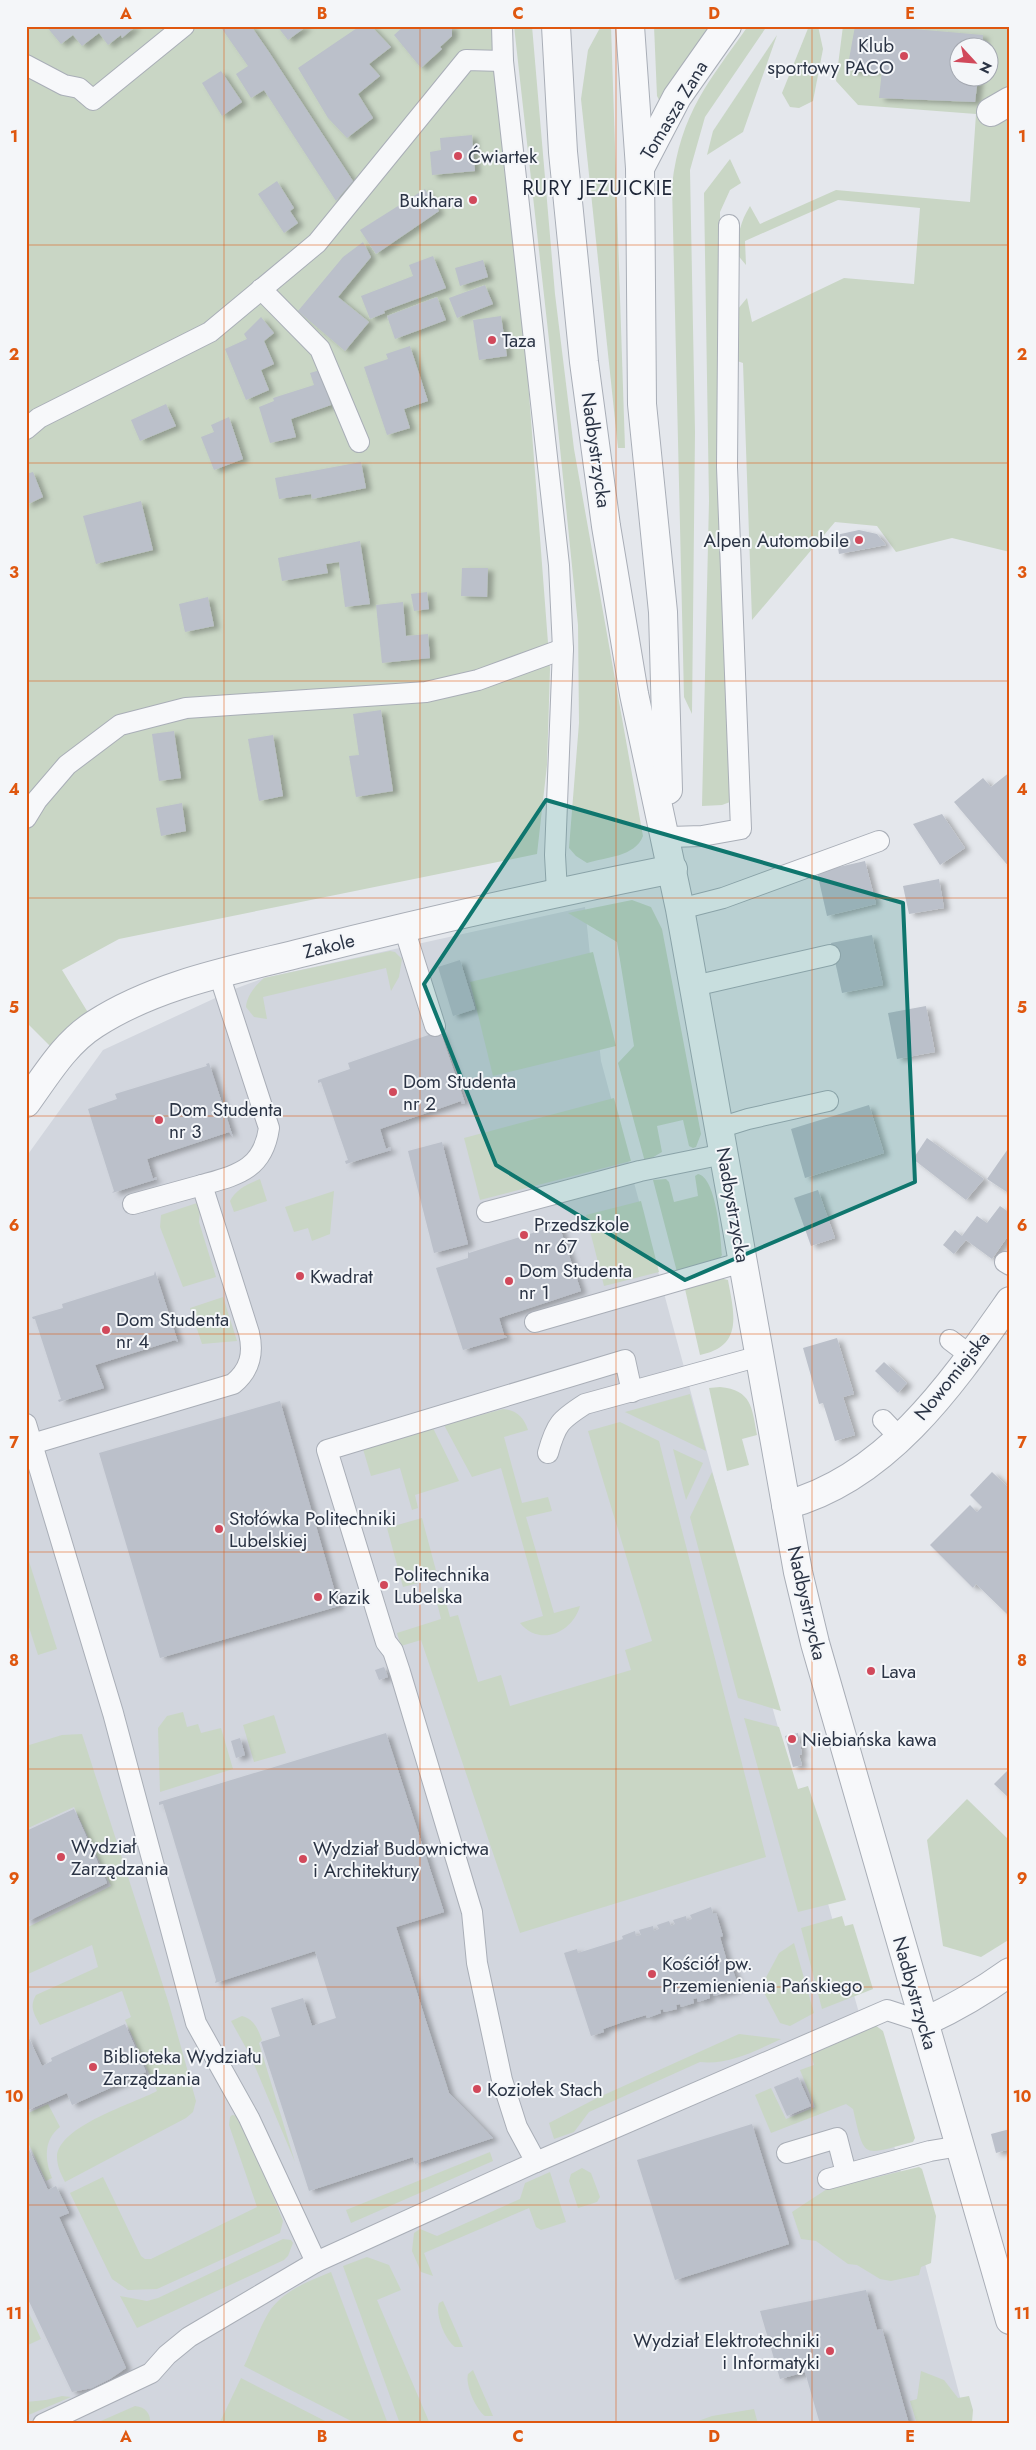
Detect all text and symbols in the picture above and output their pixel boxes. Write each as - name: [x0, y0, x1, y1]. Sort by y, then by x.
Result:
- text: A: [119, 2, 132, 25]
- text: B: [317, 2, 327, 25]
- text: C: [512, 2, 524, 25]
- text: D: [708, 2, 720, 25]
- text: E: [905, 2, 915, 25]
- place label: Klub sportowy PACO: [767, 32, 894, 81]
- north arrow: [948, 38, 998, 88]
- marker: Klub sportowy PACO: [898, 50, 910, 62]
- street label: Tomasza Zana: [634, 55, 714, 165]
- text: N: [974, 58, 997, 77]
- text: 1: [10, 125, 18, 148]
- text: 1: [1018, 125, 1026, 148]
- place label: Ćwiartek: [468, 143, 538, 170]
- marker: Ćwiartek: [452, 150, 464, 162]
- district label: RURY JEZUICKIE: [522, 174, 674, 203]
- place label: Bukhara: [399, 187, 463, 214]
- marker: Bukhara: [467, 194, 479, 206]
- place label: Taza: [502, 327, 536, 354]
- marker: Taza: [486, 334, 498, 346]
- text: 2: [9, 343, 19, 366]
- text: 2: [1017, 343, 1027, 366]
- street label: Nadbystrzycka: [575, 390, 617, 510]
- place label: Alpen Automobile: [704, 527, 849, 554]
- marker: Alpen Automobile: [853, 534, 865, 546]
- text: 3: [9, 561, 19, 584]
- text: 3: [1017, 561, 1027, 584]
- text: 4: [8, 778, 20, 801]
- text: 4: [1016, 778, 1028, 801]
- street label: Zakole: [300, 927, 358, 965]
- text: 5: [9, 996, 19, 1019]
- text: 5: [1017, 996, 1027, 1019]
- place label: Dom Studenta nr 2: [403, 1068, 516, 1117]
- marker: Dom Studenta nr 2: [387, 1086, 399, 1098]
- place label: Dom Studenta nr 3: [169, 1096, 282, 1145]
- marker: Dom Studenta nr 3: [153, 1114, 165, 1126]
- street label: Nadbystrzycka: [710, 1145, 756, 1265]
- place label: Przedszkole nr 67: [534, 1211, 629, 1260]
- text: 6: [9, 1214, 19, 1237]
- text: 6: [1017, 1214, 1027, 1237]
- marker: Przedszkole nr 67: [518, 1229, 530, 1241]
- place label: Dom Studenta nr 1: [519, 1257, 632, 1306]
- place label: Kwadrat: [310, 1263, 373, 1290]
- marker: Kwadrat: [294, 1270, 306, 1282]
- marker: Dom Studenta nr 1: [503, 1275, 515, 1287]
- place label: Dom Studenta nr 4: [116, 1306, 229, 1355]
- marker: Dom Studenta nr 4: [100, 1324, 112, 1336]
- street label: Nowomiejska: [908, 1326, 996, 1426]
- text: 7: [9, 1431, 19, 1454]
- text: 7: [1017, 1431, 1027, 1454]
- place label: Stołówka Politechniki Lubelskiej: [229, 1505, 396, 1554]
- marker: Stołówka Politechniki Lubelskiej: [213, 1523, 225, 1535]
- street label: Nadbystrzycka: [781, 1543, 833, 1663]
- place label: Politechnika Lubelska: [394, 1561, 489, 1610]
- marker: Politechnika Lubelska: [378, 1579, 390, 1591]
- place label: Kazik: [328, 1584, 371, 1611]
- marker: Kazik: [312, 1591, 324, 1603]
- text: 8: [9, 1649, 19, 1672]
- text: 8: [1017, 1649, 1027, 1672]
- place label: Lava: [881, 1658, 916, 1685]
- marker: Lava: [865, 1665, 877, 1677]
- place label: Niebiańska kawa: [802, 1726, 937, 1753]
- marker: Niebiańska kawa: [786, 1733, 798, 1745]
- place label: Wydział Zarządzania: [71, 1833, 168, 1882]
- place label: Wydział Budownictwa i Architektury: [313, 1835, 489, 1884]
- marker: Wydział Zarządzania: [55, 1851, 67, 1863]
- marker: Wydział Budownictwa i Architektury: [297, 1853, 309, 1865]
- text: 9: [9, 1867, 19, 1890]
- text: 9: [1017, 1867, 1027, 1890]
- street label: Nadbystrzycka: [886, 1933, 944, 2053]
- place label: Kościół pw. Przemienienia Pańskiego: [662, 1950, 862, 1999]
- marker: Kościół pw. Przemienienia Pańskiego: [646, 1968, 658, 1980]
- place label: Biblioteka Wydziału Zarządzania: [103, 2043, 262, 2092]
- marker: Biblioteka Wydziału Zarządzania: [87, 2061, 99, 2073]
- place label: Koziołek Stach: [487, 2076, 603, 2103]
- marker: Koziołek Stach: [471, 2083, 483, 2095]
- text: 10: [5, 2085, 23, 2108]
- text: 10: [1013, 2085, 1031, 2108]
- text: 11: [6, 2302, 22, 2325]
- text: 11: [1014, 2302, 1030, 2325]
- place label: Wydział Elektrotechniki i Informatyki: [633, 2327, 820, 2376]
- marker: Wydział Elektrotechniki i Informatyki: [824, 2345, 836, 2357]
- text: A: [119, 2425, 132, 2448]
- text: B: [317, 2425, 327, 2448]
- text: C: [512, 2425, 524, 2448]
- text: D: [708, 2425, 720, 2448]
- text: E: [905, 2425, 915, 2448]

